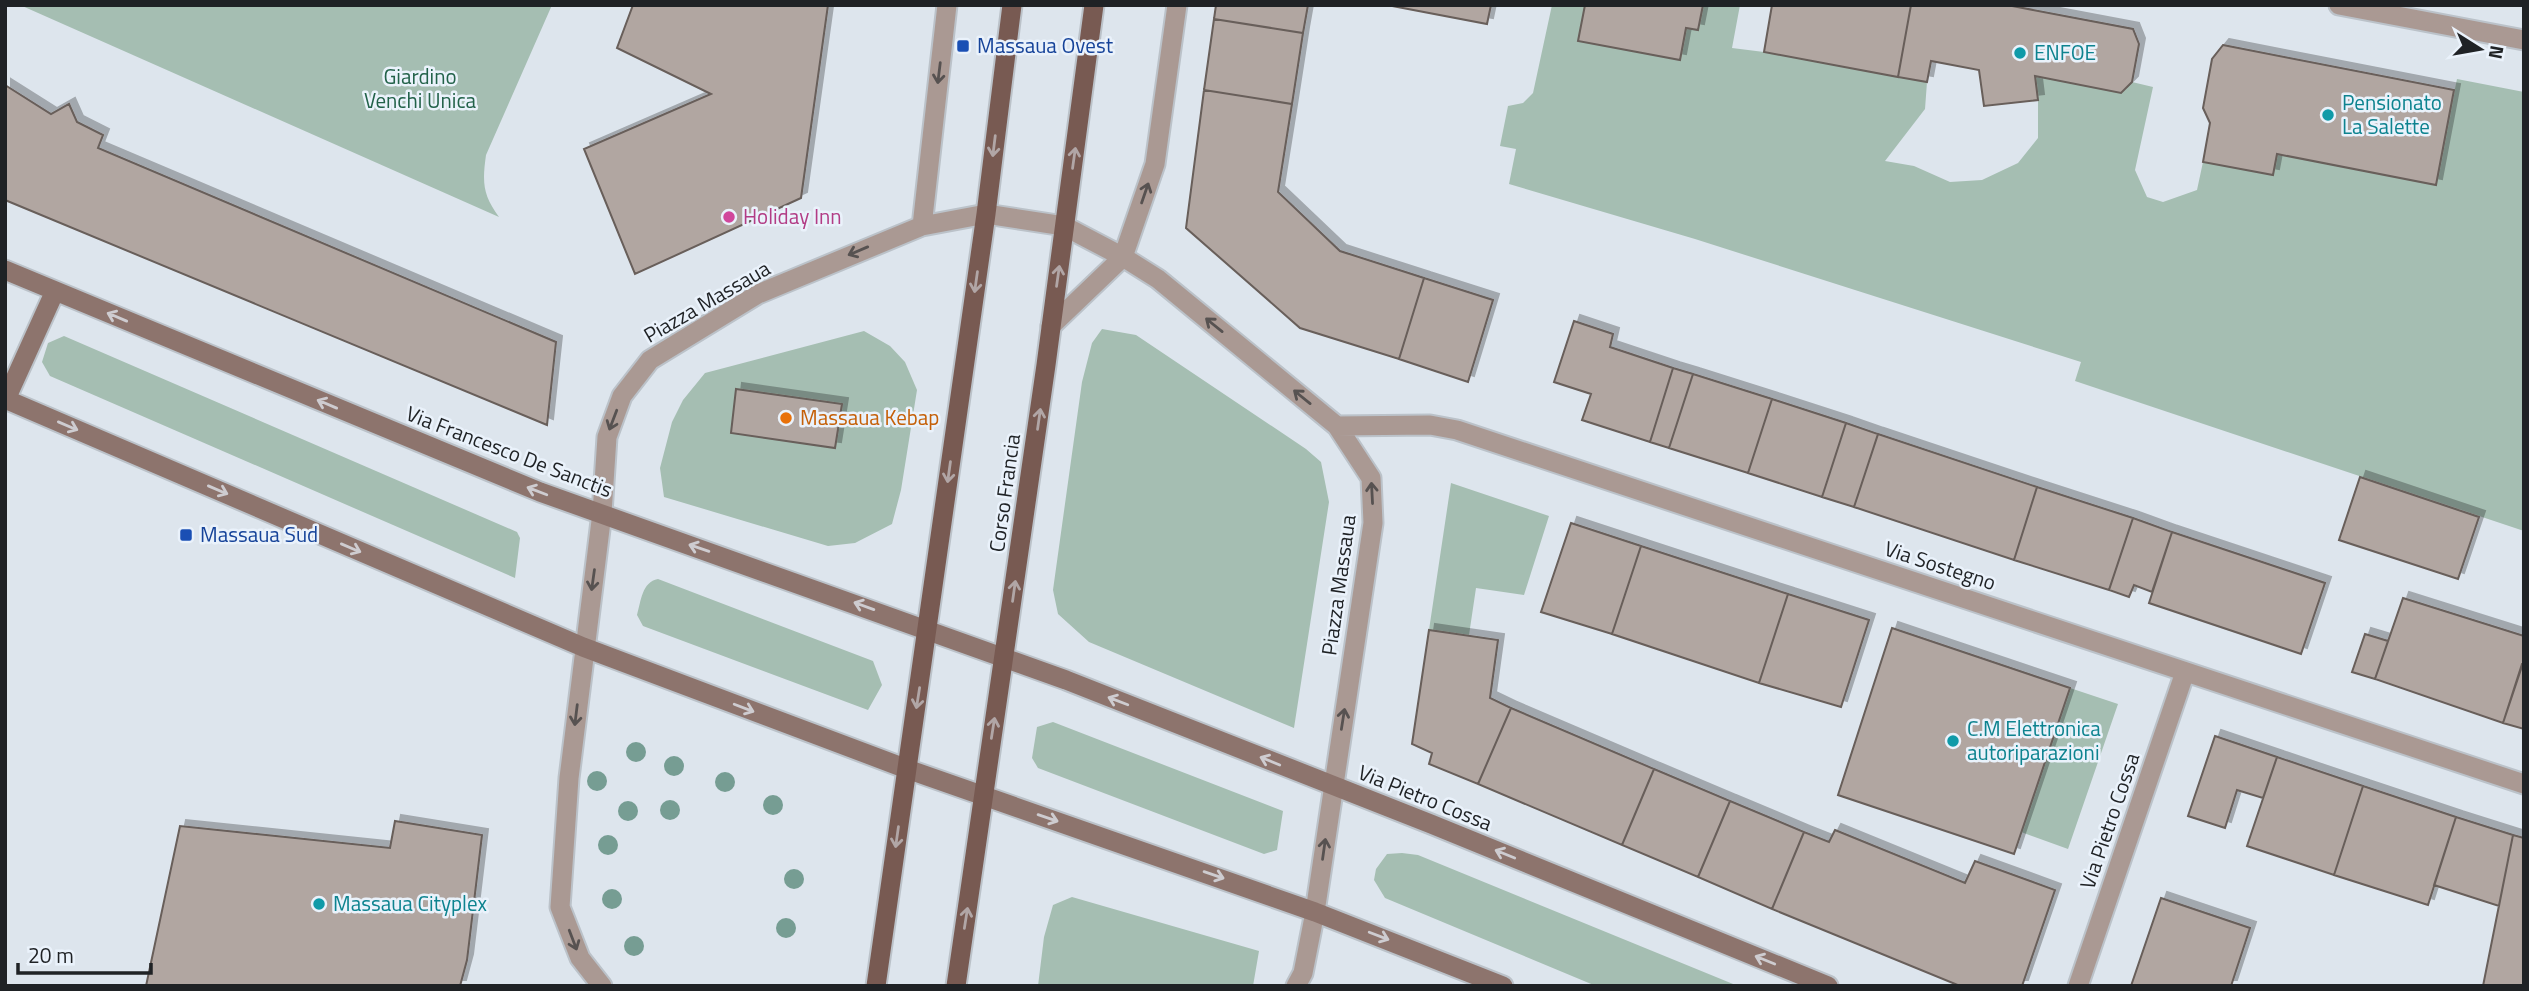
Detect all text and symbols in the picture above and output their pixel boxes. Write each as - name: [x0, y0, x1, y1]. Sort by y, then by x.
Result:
- north arrow: [2445, 14, 2515, 84]
- place label: Massaua Ovest: [977, 29, 1114, 61]
- place label: ENFOE: [2034, 36, 2096, 68]
- marker: Massaua Ovest: [955, 38, 971, 54]
- text: N: [2482, 43, 2513, 62]
- marker: ENFOE: [2012, 45, 2028, 61]
- park label: Giardino Venchi Unica: [364, 60, 477, 116]
- one-way arrow: [933, 61, 946, 84]
- place label: Pensionato La Salette: [2342, 86, 2442, 142]
- marker: Pensionato La Salette: [2320, 107, 2336, 123]
- one-way arrow: [988, 134, 1001, 157]
- one-way arrow: [1067, 147, 1080, 170]
- one-way arrow: [1140, 182, 1152, 204]
- place label: Holiday Inn: [743, 200, 842, 232]
- marker: Holiday Inn: [721, 209, 737, 225]
- one-way arrow: [848, 245, 869, 258]
- street label: Piazza Massaua: [637, 252, 776, 350]
- one-way arrow: [1051, 265, 1064, 288]
- one-way arrow: [969, 270, 982, 293]
- one-way arrow: [107, 309, 128, 322]
- one-way arrow: [1205, 317, 1223, 333]
- one-way arrow: [1293, 389, 1311, 405]
- one-way arrow: [317, 396, 339, 409]
- street label: Via Francesco De Sanctis: [402, 397, 617, 505]
- place label: Massaua Kebap: [800, 401, 939, 433]
- one-way arrow: [1032, 408, 1045, 431]
- one-way arrow: [606, 409, 618, 431]
- marker: Massaua Kebap: [778, 410, 794, 426]
- one-way arrow: [57, 420, 78, 433]
- street label: Corso Francia: [980, 431, 1028, 554]
- one-way arrow: [942, 460, 955, 483]
- one-way arrow: [1365, 482, 1378, 505]
- one-way arrow: [527, 483, 549, 496]
- one-way arrow: [207, 484, 228, 497]
- street label: Piazza Massaua: [1312, 512, 1364, 657]
- place label: Massaua Sud: [200, 518, 318, 550]
- marker: Massaua Sud: [178, 527, 194, 543]
- street label: Via Sostegno: [1881, 532, 2000, 598]
- one-way arrow: [688, 541, 710, 553]
- one-way arrow: [340, 542, 361, 555]
- one-way arrow: [586, 568, 599, 591]
- one-way arrow: [1008, 580, 1021, 603]
- one-way arrow: [853, 599, 875, 611]
- one-way arrow: [911, 686, 924, 708]
- one-way arrow: [1107, 694, 1129, 707]
- one-way arrow: [569, 703, 582, 726]
- one-way arrow: [732, 703, 754, 715]
- one-way arrow: [1337, 708, 1350, 730]
- place label: C.M Elettronica autoriparazioni: [1967, 712, 2101, 768]
- one-way arrow: [987, 717, 1000, 740]
- marker: C.M Elettronica autoriparazioni: [1945, 733, 1961, 749]
- street label: Via Pietro Cossa: [2071, 748, 2147, 893]
- one-way arrow: [1260, 754, 1282, 767]
- street label: Via Pietro Cossa: [1354, 756, 1498, 839]
- one-way arrow: [1036, 813, 1058, 825]
- one-way arrow: [890, 825, 903, 847]
- one-way arrow: [1318, 838, 1331, 861]
- one-way arrow: [1494, 847, 1516, 860]
- one-way arrow: [1203, 870, 1225, 882]
- place label: Massaua Cityplex: [333, 887, 487, 919]
- marker: Massaua Cityplex: [311, 896, 327, 912]
- one-way arrow: [960, 907, 973, 930]
- one-way arrow: [567, 928, 580, 950]
- one-way arrow: [1368, 930, 1390, 943]
- scale bar: [18, 932, 150, 976]
- text: 20 m: [28, 939, 74, 971]
- one-way arrow: [1754, 953, 1776, 966]

